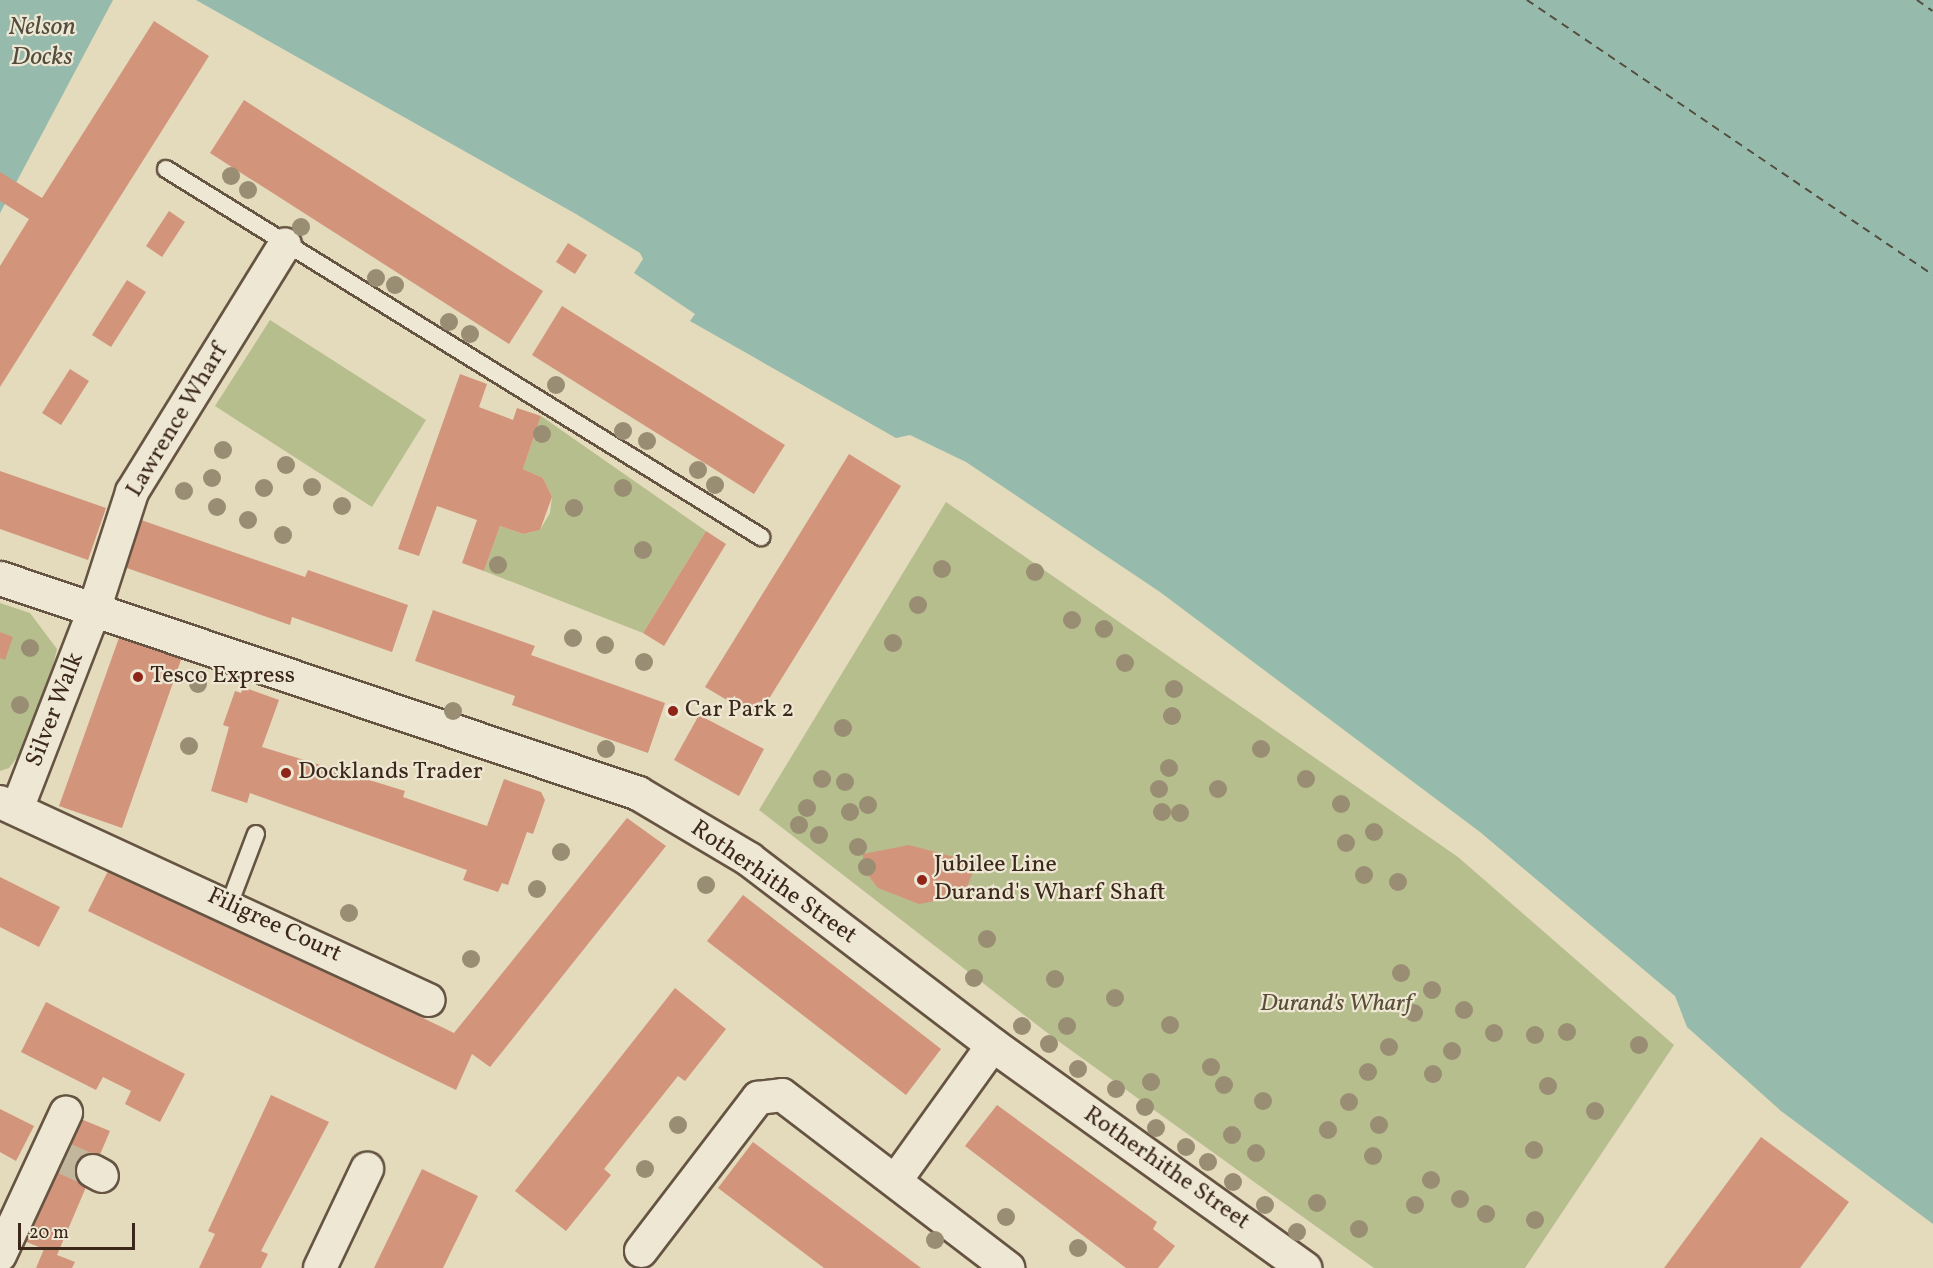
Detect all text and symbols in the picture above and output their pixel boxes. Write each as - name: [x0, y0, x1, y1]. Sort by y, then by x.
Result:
- water label: Nelson Docks: [8, 12, 76, 74]
- street label: Lawrence Wharf: [121, 339, 235, 503]
- street label: Silver Walk: [21, 648, 91, 772]
- place label: Tesco Express: [150, 663, 295, 691]
- marker: Tesco Express: [131, 670, 145, 684]
- place label: Car Park 2: [685, 697, 794, 725]
- marker: Car Park 2: [666, 704, 680, 718]
- place label: Docklands Trader: [298, 759, 484, 787]
- marker: Docklands Trader: [279, 766, 293, 780]
- street label: Rotherhithe Street: [684, 815, 862, 951]
- place label: Jubilee Line Durand's Wharf Shaft: [934, 852, 1164, 908]
- marker: Jubilee Line Durand's Wharf Shaft: [915, 873, 929, 887]
- street label: Filigree Court: [202, 882, 346, 970]
- park label: Durand's Wharf: [1260, 991, 1412, 1019]
- street label: Rotherhithe Street: [1077, 1101, 1255, 1237]
- scale bar: [21, 1211, 138, 1249]
- text: 20 m: [29, 1221, 69, 1246]

